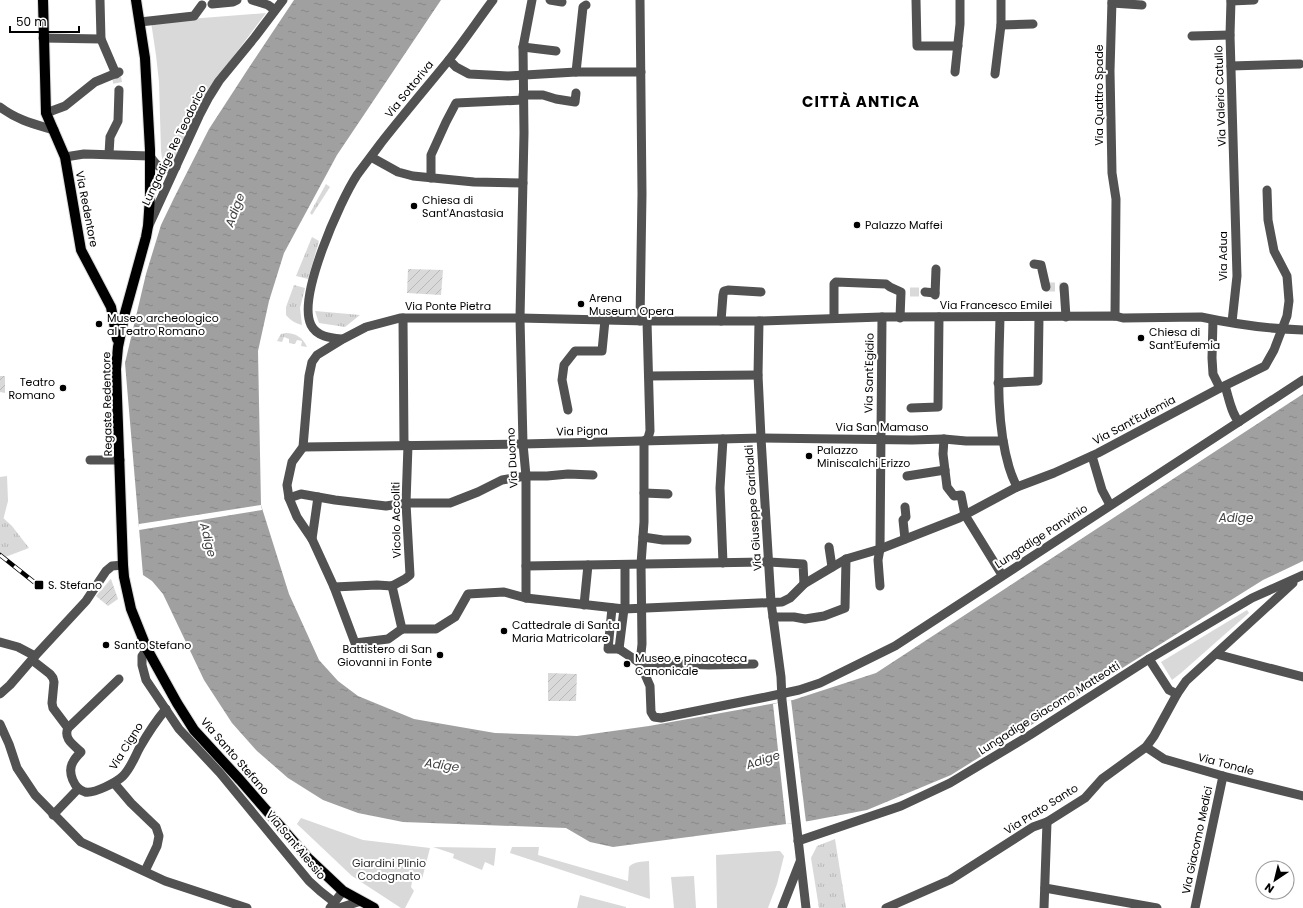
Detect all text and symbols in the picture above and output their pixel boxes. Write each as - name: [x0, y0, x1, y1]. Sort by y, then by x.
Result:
- scale bar: [10, 8, 79, 34]
- text: 50 m: [16, 13, 47, 30]
- street label: Via Quattro Spade: [1091, 44, 1107, 146]
- street label: Via Valerio Catullo: [1210, 45, 1230, 147]
- street label: Via Sottoriva: [381, 57, 437, 121]
- street label: Lungadige Re Teodorico: [138, 82, 210, 208]
- district label: CITTÀ ANTICA: [802, 91, 920, 112]
- street label: Via Redentore: [72, 170, 102, 249]
- water label: Adige: [220, 190, 249, 230]
- place label: Chiesa di Sant'Anastasia: [422, 192, 504, 221]
- marker: Chiesa di Sant'Anastasia: [409, 201, 419, 211]
- place label: Palazzo Maffei: [865, 217, 943, 233]
- marker: Palazzo Maffei: [852, 220, 862, 230]
- street label: Via Adua: [1215, 231, 1231, 281]
- place label: Arena Museum Opera: [589, 290, 674, 319]
- street label: Via Francesco Emilei: [940, 297, 1053, 313]
- street label: Via Ponte Pietra: [405, 298, 491, 314]
- marker: Arena Museum Opera: [576, 299, 586, 309]
- place label: Museo archeologico al Teatro Romano: [107, 310, 219, 339]
- marker: Museo archeologico al Teatro Romano: [94, 319, 104, 329]
- place label: Chiesa di Sant'Eufemia: [1149, 324, 1220, 353]
- street label: Via Sant'Egidio: [860, 333, 878, 413]
- marker: Chiesa di Sant'Eufemia: [1136, 333, 1146, 343]
- street label: Regaste Redentore: [98, 351, 116, 456]
- place label: Teatro Romano: [8, 374, 55, 403]
- marker: Teatro Romano: [58, 383, 68, 393]
- street label: Via Sant'Eufemia: [1090, 391, 1178, 449]
- street label: Via San Mamaso: [836, 419, 928, 435]
- street label: Via Pigna: [556, 423, 608, 439]
- street label: Via Duomo: [502, 427, 522, 489]
- place label: Palazzo Miniscalchi Erizzo: [817, 442, 910, 471]
- street label: Via Giuseppe Garibaldi: [741, 444, 765, 572]
- marker: Palazzo Miniscalchi Erizzo: [804, 451, 814, 461]
- street label: Vicolo Accoliti: [387, 481, 405, 558]
- street label: Lungadige Panvinio: [992, 500, 1090, 572]
- water label: Adige: [1218, 509, 1254, 526]
- water label: Adige: [196, 520, 221, 559]
- place label: S. Stefano: [48, 577, 102, 593]
- marker: S. Stefano: [33, 579, 45, 591]
- place label: Cattedrale di Santa Maria Matricolare: [512, 617, 620, 646]
- marker: Cattedrale di Santa Maria Matricolare: [499, 626, 509, 636]
- place label: Santo Stefano: [114, 637, 191, 653]
- marker: Santo Stefano: [101, 640, 111, 650]
- place label: Battistero di San Giovanni in Fonte: [337, 641, 432, 670]
- marker: Battistero di San Giovanni in Fonte: [435, 650, 445, 660]
- place label: Museo e pinacoteca Canonicale: [635, 650, 747, 679]
- street label: Lungadige Giacomo Matteotti: [975, 658, 1123, 758]
- marker: Museo e pinacoteca Canonicale: [622, 659, 632, 669]
- street label: Via Santo Stefano: [197, 714, 273, 798]
- street label: Via Cigno: [105, 719, 147, 773]
- water label: Adige: [743, 746, 783, 773]
- street label: Via Tonale: [1196, 749, 1256, 779]
- water label: Adige: [423, 754, 461, 775]
- street label: Via Prato Santo: [1001, 780, 1081, 838]
- street label: Via Giacomo Medici: [1178, 784, 1216, 895]
- street label: Via Sant'Alessio: [262, 807, 330, 883]
- park label: Giardini Plinio Codognato: [352, 855, 426, 884]
- north arrow: [1255, 860, 1295, 900]
- text: N: [1261, 879, 1277, 897]

